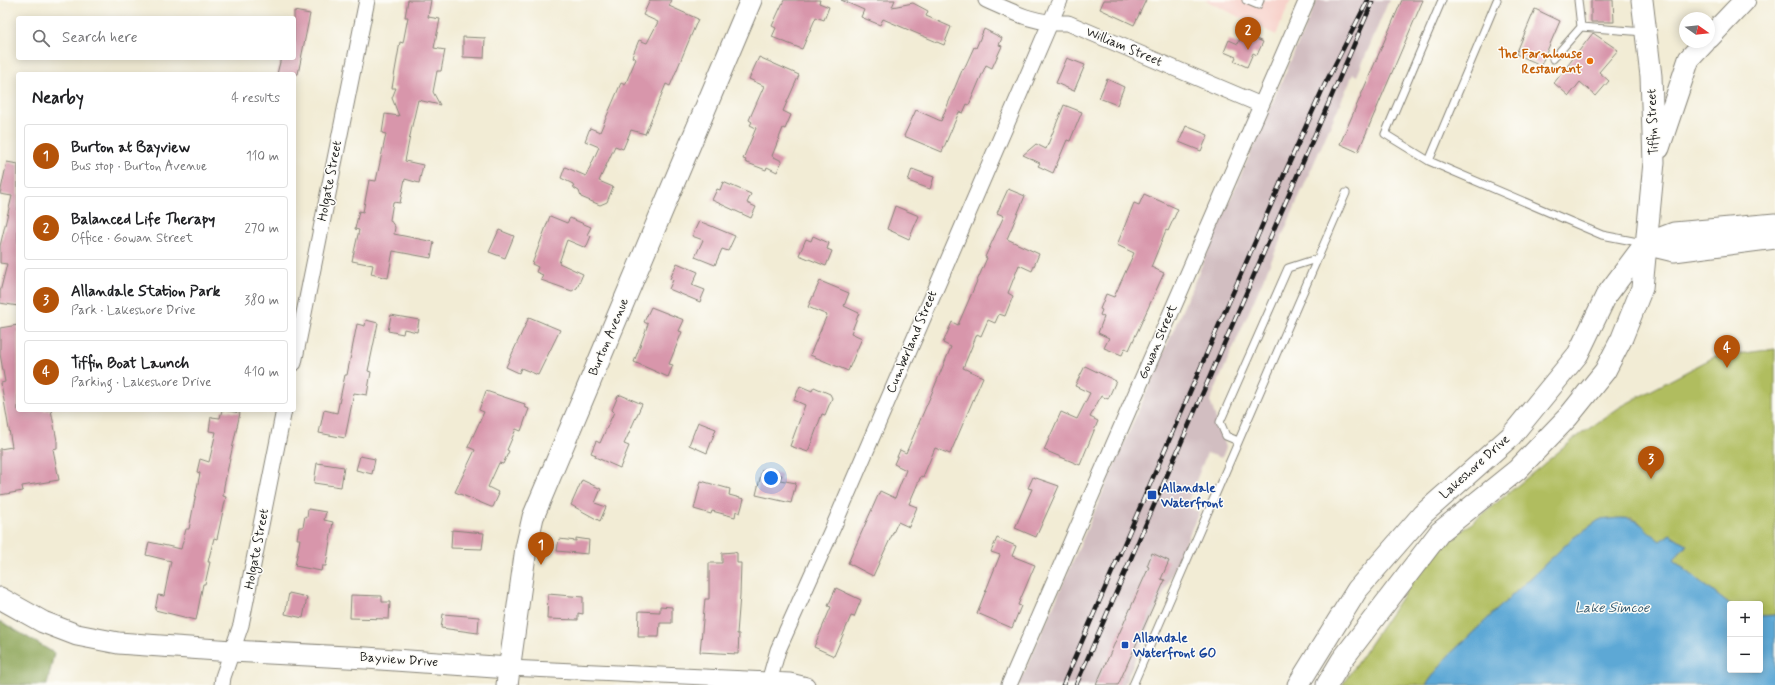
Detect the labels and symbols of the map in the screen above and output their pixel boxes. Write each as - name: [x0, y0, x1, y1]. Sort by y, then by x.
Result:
- north arrow: [1679, 12, 1715, 48]
- pin: 2: [1235, 17, 1261, 50]
- street label: William Street: [1083, 23, 1165, 71]
- place label: The Farmhouse Restaurant: [1498, 46, 1583, 78]
- marker: The Farmhouse Restaurant: [1585, 56, 1595, 66]
- street label: Tiffin Street: [1643, 88, 1663, 155]
- street label: Holgate Street: [314, 139, 347, 223]
- street label: Cumberland Street: [883, 288, 941, 396]
- street label: Burton Avenue: [585, 295, 633, 379]
- street label: Gowan Street: [1135, 302, 1182, 382]
- pin: 4: [1714, 335, 1740, 368]
- street label: Lakeshore Drive: [1436, 431, 1514, 503]
- pin: 3: [1638, 446, 1664, 479]
- your location: [761, 468, 781, 488]
- place label: Allandale Waterfront: [1160, 480, 1223, 512]
- marker: Allandale Waterfront: [1146, 489, 1158, 501]
- street label: Holgate Street: [241, 507, 274, 591]
- pin: 1: [528, 532, 554, 565]
- water label: Lake Simcoe: [1575, 599, 1650, 617]
- place label: Allandale Waterfront GO: [1132, 630, 1217, 662]
- marker: Allandale Waterfront GO: [1120, 640, 1130, 650]
- street label: Bayview Drive: [359, 649, 439, 671]

